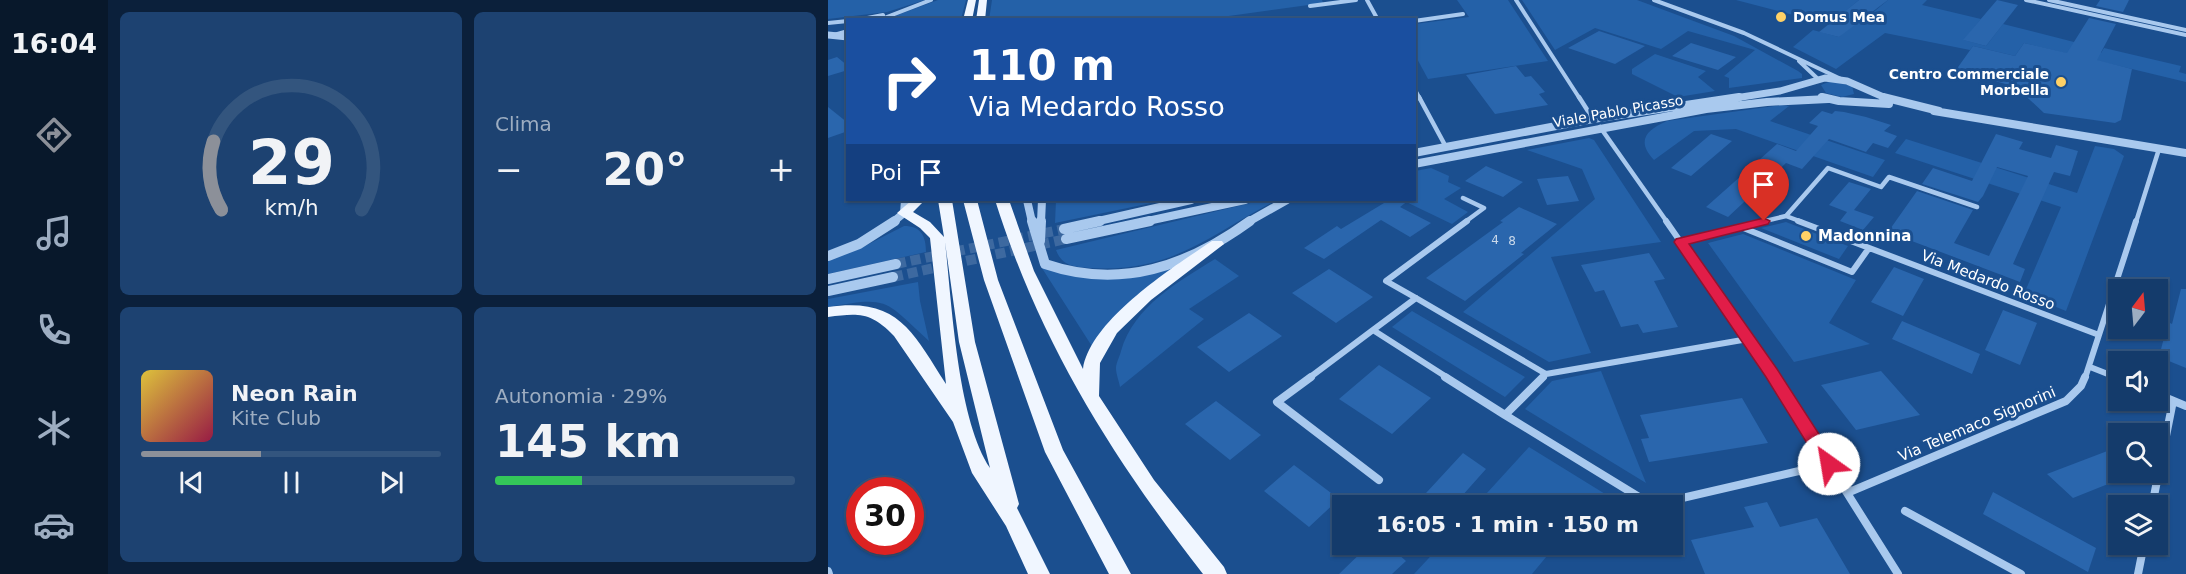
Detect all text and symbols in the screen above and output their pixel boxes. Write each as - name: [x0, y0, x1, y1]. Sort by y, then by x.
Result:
- place label: Domus Mea: [1793, 9, 1885, 25]
- marker: Domus Mea: [1774, 10, 1788, 24]
- text: 16:04: [11, 28, 97, 59]
- text: 110 m: [969, 41, 1115, 90]
- icon: right: [870, 42, 948, 120]
- place label: Centro Commerciale Morbella: [1889, 66, 2049, 98]
- marker: Centro Commerciale Morbella: [2054, 75, 2068, 89]
- text: Via Medardo Rosso: [969, 91, 1225, 122]
- street label: Viale Pablo Picasso: [1551, 92, 1685, 130]
- text: Clima: [495, 112, 552, 136]
- icon: directions: [33, 114, 75, 156]
- text: 29: [248, 126, 334, 199]
- text: 20°: [602, 143, 688, 196]
- text: −: [495, 150, 523, 189]
- text: +: [767, 150, 795, 189]
- icon: arrive: [914, 156, 947, 189]
- pin: [1738, 159, 1789, 221]
- text: Poi: [870, 160, 902, 185]
- icon: arrive: [1747, 168, 1780, 201]
- text: km/h: [264, 196, 318, 221]
- icon: music: [33, 212, 75, 254]
- place label: Madonnina: [1818, 227, 1911, 245]
- marker: Madonnina: [1799, 229, 1813, 243]
- house number: 4: [1491, 233, 1499, 247]
- house number: 8: [1508, 234, 1516, 248]
- street label: Via Medardo Rosso: [1918, 246, 2058, 314]
- north arrow: [2108, 279, 2168, 339]
- map controls: [2108, 279, 2168, 555]
- icon: phone: [33, 309, 75, 351]
- button: sound: [2108, 351, 2168, 411]
- text: Neon Rain: [231, 381, 358, 406]
- street label: Via Telemaco Signorini: [1896, 383, 2058, 465]
- text: Autonomia · 29%: [495, 384, 667, 408]
- text: Kite Club: [231, 406, 321, 430]
- icon: climate: [33, 407, 75, 449]
- text: 145 km: [495, 415, 681, 468]
- button: search: [2108, 423, 2168, 483]
- position arrow: [1797, 432, 1861, 496]
- icon: previous: [175, 466, 208, 499]
- icon: pause: [275, 466, 308, 499]
- icon: next: [375, 466, 408, 499]
- speed limit sign: 30: [846, 477, 924, 555]
- button: layers: [2108, 495, 2168, 555]
- icon: car: [33, 504, 75, 546]
- text: 16:05 · 1 min · 150 m: [1376, 512, 1639, 537]

